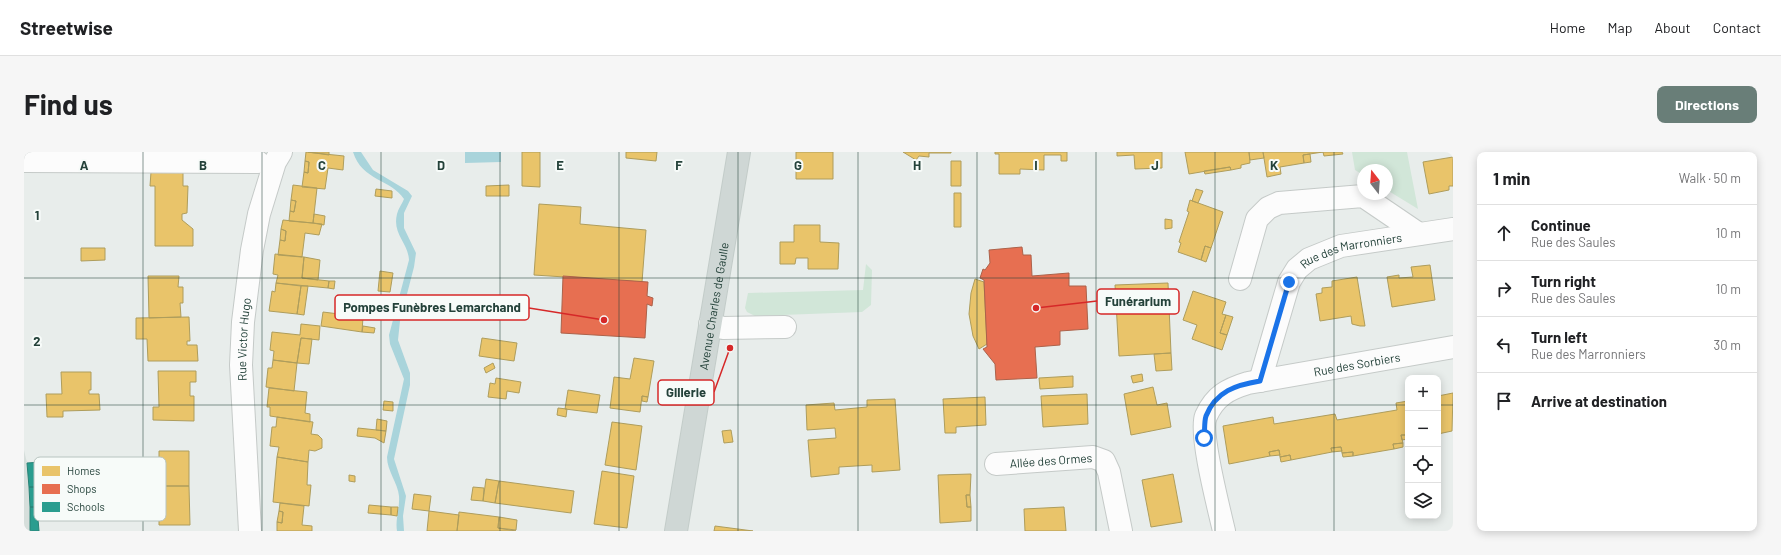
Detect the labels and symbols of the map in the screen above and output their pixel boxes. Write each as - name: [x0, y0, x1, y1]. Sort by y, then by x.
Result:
- text: A: [80, 157, 89, 173]
- text: B: [199, 157, 207, 173]
- text: C: [318, 157, 326, 173]
- text: D: [437, 157, 445, 173]
- text: E: [556, 157, 564, 173]
- text: F: [675, 157, 683, 173]
- text: G: [794, 157, 802, 173]
- text: H: [913, 157, 921, 173]
- text: I: [1034, 157, 1038, 173]
- text: J: [1151, 157, 1159, 173]
- text: K: [1270, 157, 1278, 173]
- north arrow: [1357, 164, 1393, 200]
- text: 1: [35, 207, 39, 223]
- street label: Rue des Marronniers: [1297, 230, 1403, 271]
- street label: Avenue Charles de Gaulle: [696, 241, 731, 371]
- route end: [1280, 273, 1298, 291]
- callout: Funérarium: [1097, 289, 1179, 314]
- text: Funérarium: [1105, 293, 1171, 309]
- callout: Pompes Funèbres Lemarchand: [335, 295, 529, 320]
- street label: Rue Victor Hugo: [234, 297, 253, 381]
- text: Pompes Funèbres Lemarchand: [343, 299, 521, 315]
- text: 2: [33, 333, 41, 349]
- street label: Rue des Sorbiers: [1312, 349, 1401, 378]
- callout: Gillerie: [658, 380, 714, 405]
- text: Gillerie: [666, 384, 706, 400]
- route start: [1195, 429, 1213, 447]
- street label: Allée des Ormes: [1009, 450, 1093, 470]
- legend: [34, 457, 166, 521]
- text: Homes: [67, 464, 100, 477]
- text: Shops: [67, 482, 97, 495]
- text: Schools: [67, 500, 105, 513]

